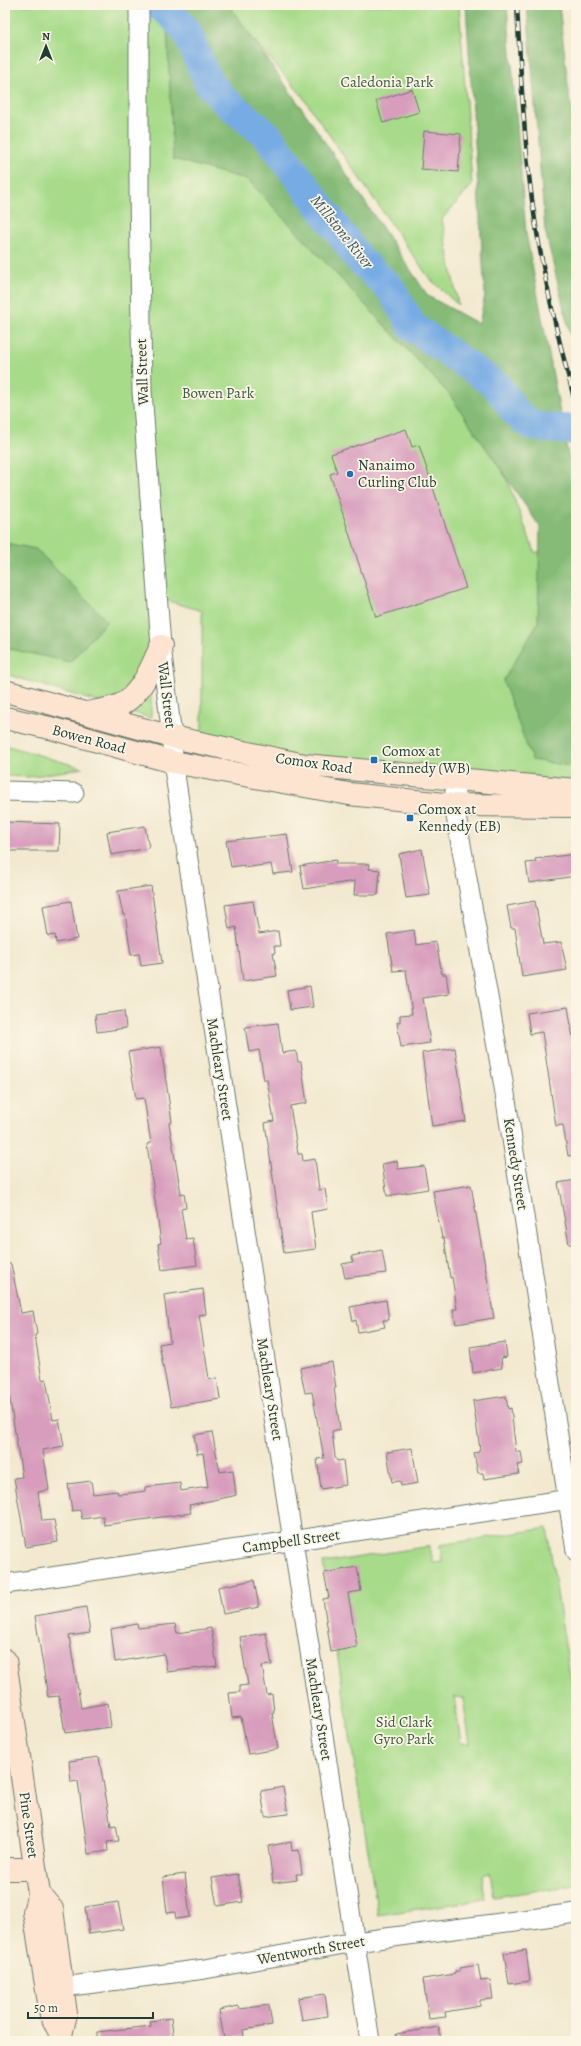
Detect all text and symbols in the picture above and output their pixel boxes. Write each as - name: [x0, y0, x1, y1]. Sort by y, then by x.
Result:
- north arrow: [26, 26, 66, 66]
- text: N: [42, 29, 50, 44]
- park label: Caledonia Park: [341, 72, 434, 92]
- water label: Millstone River: [305, 191, 379, 274]
- street label: Wall Street: [131, 338, 153, 407]
- park label: Bowen Park: [182, 383, 255, 403]
- place label: Nanaimo Curling Club: [358, 455, 437, 492]
- marker: Nanaimo Curling Club: [345, 469, 355, 479]
- street label: Wall Street: [153, 660, 181, 729]
- street label: Bowen Road: [50, 720, 129, 759]
- place label: Comox at Kennedy (WB): [382, 741, 470, 778]
- street label: Comox Road: [274, 748, 355, 778]
- marker: Comox at Kennedy (WB): [369, 755, 379, 765]
- place label: Comox at Kennedy (EB): [418, 799, 501, 836]
- marker: Comox at Kennedy (EB): [405, 813, 415, 823]
- street label: Machleary Street: [202, 1016, 238, 1122]
- street label: Kennedy Street: [499, 1116, 533, 1212]
- street label: Machleary Street: [252, 1336, 288, 1442]
- street label: Campbell Street: [241, 1524, 341, 1558]
- street label: Machleary Street: [301, 1656, 337, 1762]
- park label: Sid Clark Gyro Park: [374, 1712, 435, 1749]
- street label: Pine Street: [14, 1790, 44, 1860]
- street label: Wentworth Street: [255, 1931, 367, 1969]
- scale bar: [28, 1994, 153, 2020]
- text: 50 m: [34, 2000, 58, 2016]

